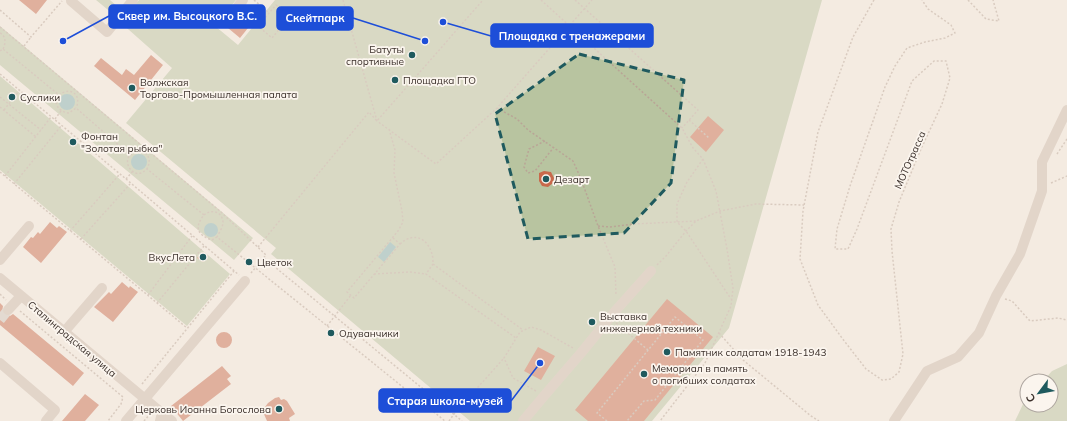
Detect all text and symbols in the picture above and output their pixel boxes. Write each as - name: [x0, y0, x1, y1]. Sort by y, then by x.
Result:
- callout: Сквер им. Высоцкого В.С.: [109, 5, 265, 28]
- callout: Скейтпарк: [277, 7, 353, 30]
- text: Сквер им. Высоцкого В.С.: [117, 9, 257, 23]
- text: Скейтпарк: [285, 11, 345, 25]
- callout: Площадка с тренажерами: [491, 24, 653, 47]
- text: Площадка с тренажерами: [499, 29, 645, 43]
- place label: Батуты спортивные: [346, 43, 404, 68]
- marker: Батуты спортивные: [407, 50, 417, 60]
- place label: Площадка ГТО: [403, 74, 476, 87]
- marker: Площадка ГТО: [390, 75, 400, 85]
- place label: Волжская Торгово-Промышленная палата: [140, 76, 297, 101]
- marker: Волжская Торгово-Промышленная палата: [127, 83, 137, 93]
- place label: Суслики: [20, 91, 60, 104]
- marker: Суслики: [7, 92, 17, 102]
- street label: МОТОтрасса: [891, 129, 929, 191]
- place label: Фонтан "Золотая рыбка": [81, 130, 162, 155]
- marker: Фонтан "Золотая рыбка": [68, 137, 78, 147]
- place label: Дезарт: [554, 173, 590, 186]
- marker: Дезарт: [541, 174, 551, 184]
- place label: ВкусЛета: [149, 251, 195, 264]
- marker: ВкусЛета: [198, 252, 208, 262]
- place label: Цветок: [257, 256, 293, 269]
- marker: Цветок: [244, 257, 254, 267]
- street label: Сталинградская улица: [25, 298, 119, 380]
- place label: Выставка инженерной техники: [600, 310, 702, 335]
- marker: Выставка инженерной техники: [587, 317, 597, 327]
- place label: Одуванчики: [339, 327, 399, 340]
- marker: Одуванчики: [326, 328, 336, 338]
- place label: Памятник солдатам 1918-1943: [675, 346, 827, 359]
- marker: Памятник солдатам 1918-1943: [662, 347, 672, 357]
- place label: Мемориал в память о погибших солдатах: [652, 362, 756, 387]
- marker: Мемориал в память о погибших солдатах: [639, 369, 649, 379]
- north arrow: [1019, 373, 1059, 413]
- callout: Старая школа-музей: [379, 389, 511, 412]
- text: С: [1022, 391, 1038, 405]
- text: Старая школа-музей: [387, 394, 503, 408]
- place label: Церковь Иоанна Богослова: [135, 403, 271, 416]
- marker: Церковь Иоанна Богослова: [274, 404, 284, 414]

